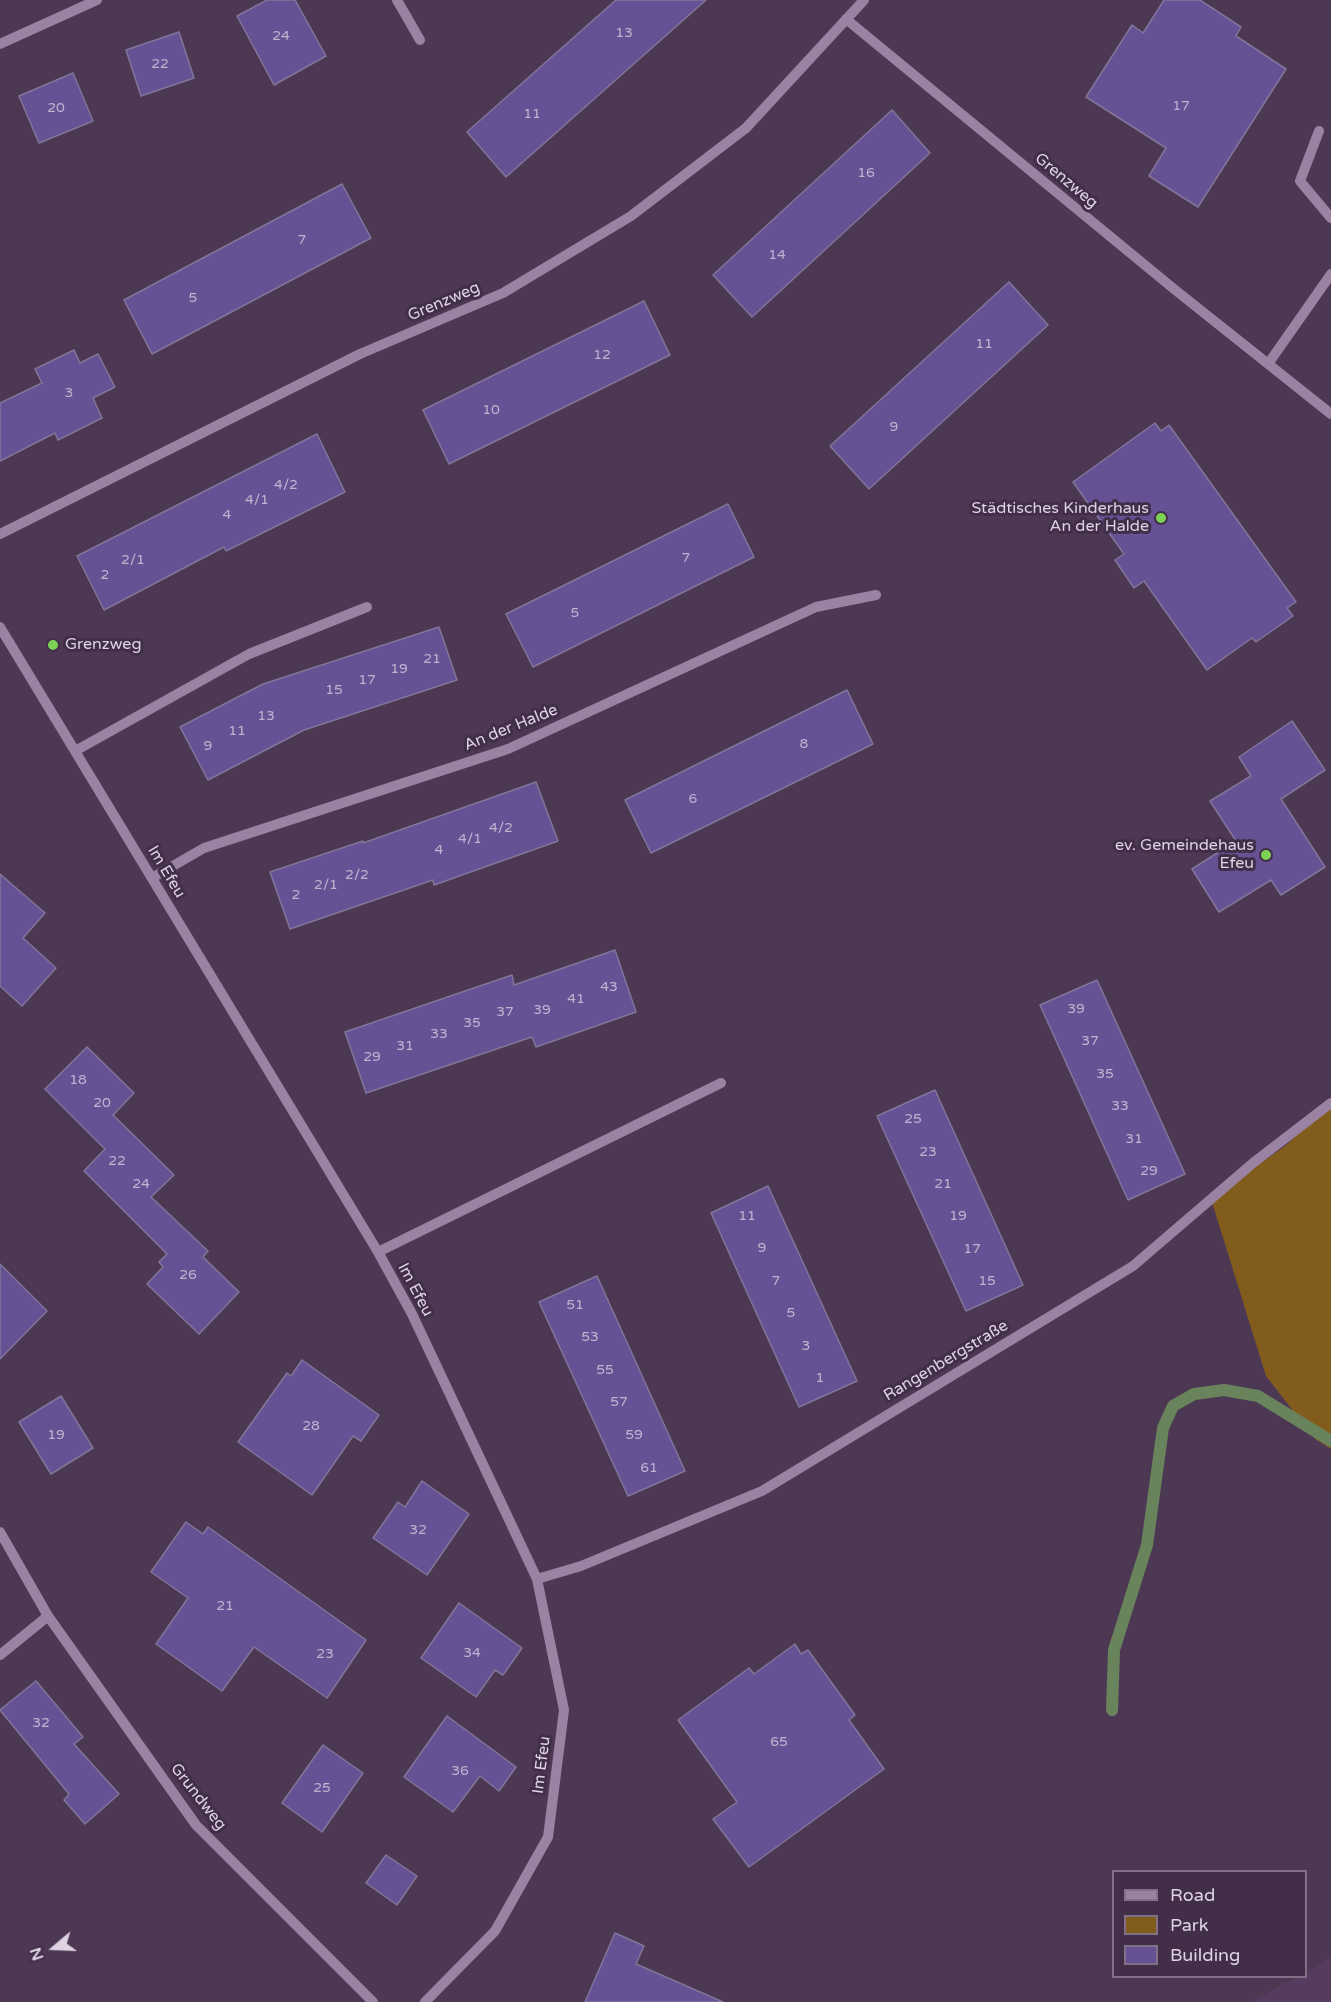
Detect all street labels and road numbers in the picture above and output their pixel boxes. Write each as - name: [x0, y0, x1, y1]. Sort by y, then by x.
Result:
- street label: Grenzweg: [1031, 149, 1101, 213]
- street label: Grenzweg: [405, 278, 483, 326]
- street label: An der Halde: [461, 700, 561, 756]
- street label: Im Efeu: [143, 842, 189, 902]
- street label: Im Efeu: [393, 1260, 437, 1320]
- street label: Rangenbergstraße: [880, 1316, 1012, 1406]
- street label: Im Efeu: [529, 1735, 555, 1795]
- street label: Grundweg: [166, 1760, 230, 1834]

